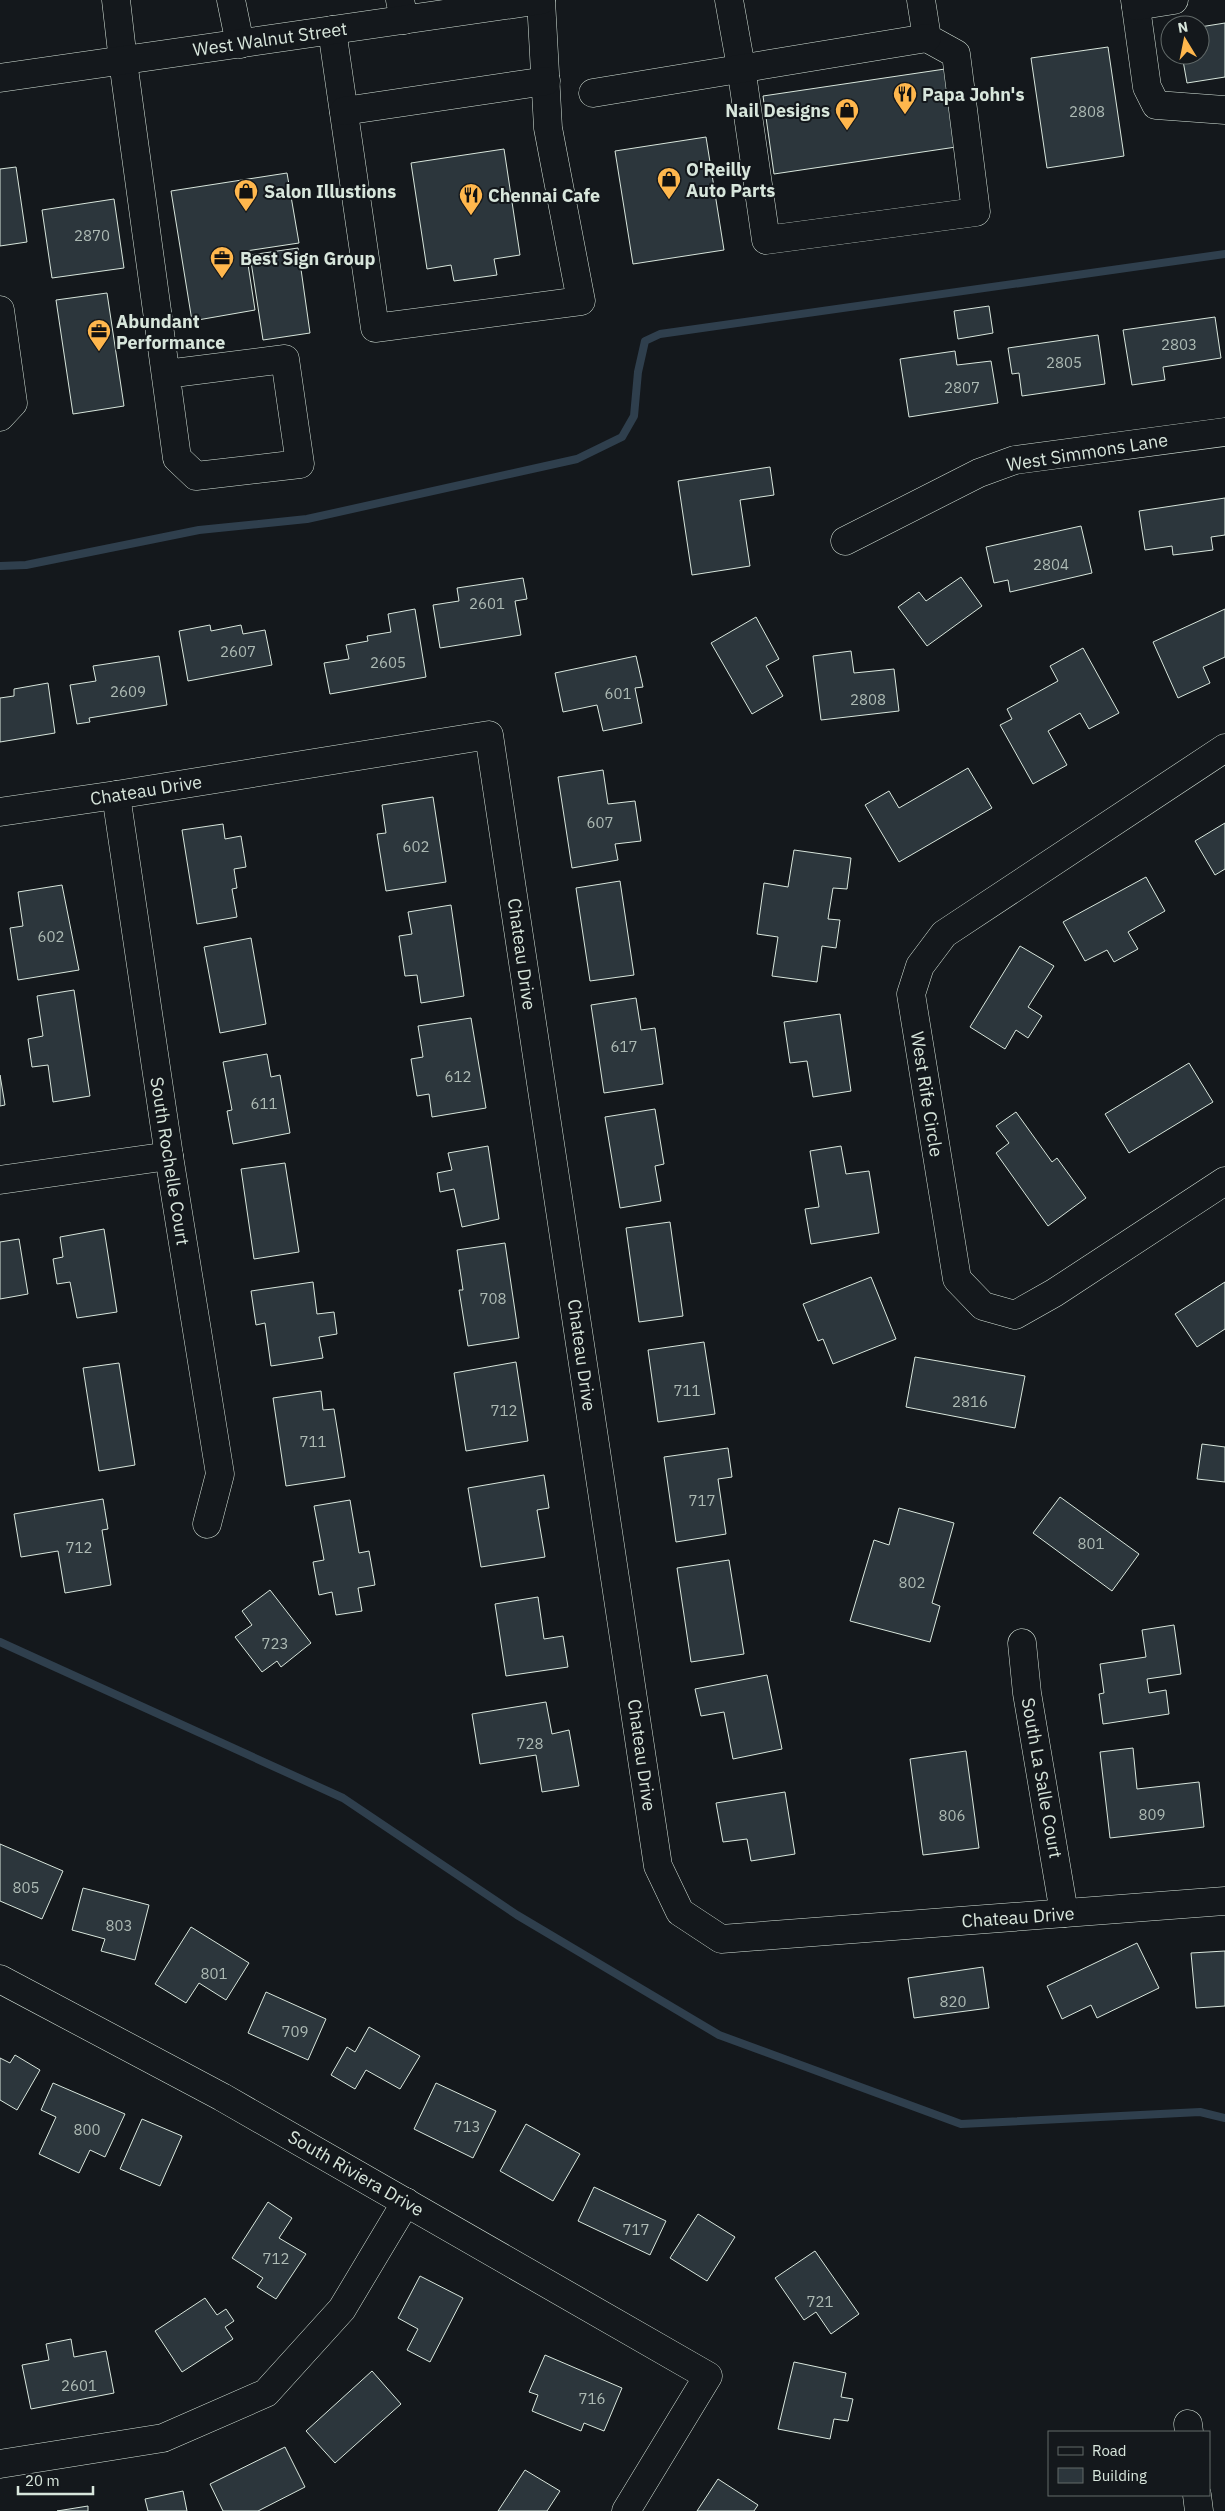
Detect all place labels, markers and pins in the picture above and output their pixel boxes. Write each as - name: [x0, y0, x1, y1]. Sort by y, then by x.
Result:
- restaurant icon: Papa John's: [892, 81, 918, 115]
- place label: Papa John's: [922, 83, 1025, 106]
- shop icon: Nail Designs: [834, 97, 860, 131]
- place label: Nail Designs: [725, 99, 830, 122]
- place label: O'Reilly Auto Parts: [686, 158, 775, 202]
- shop icon: O'Reilly Auto Parts: [656, 166, 682, 200]
- shop icon: Salon Illustions: [233, 178, 259, 212]
- place label: Salon Illustions: [264, 180, 396, 203]
- restaurant icon: Chennai Cafe: [458, 182, 484, 216]
- place label: Chennai Cafe: [488, 184, 600, 207]
- office icon: Best Sign Group: [209, 245, 235, 279]
- place label: Best Sign Group: [240, 247, 375, 270]
- place label: Abundant Performance: [116, 310, 225, 354]
- office icon: Abundant Performance: [86, 318, 112, 352]

